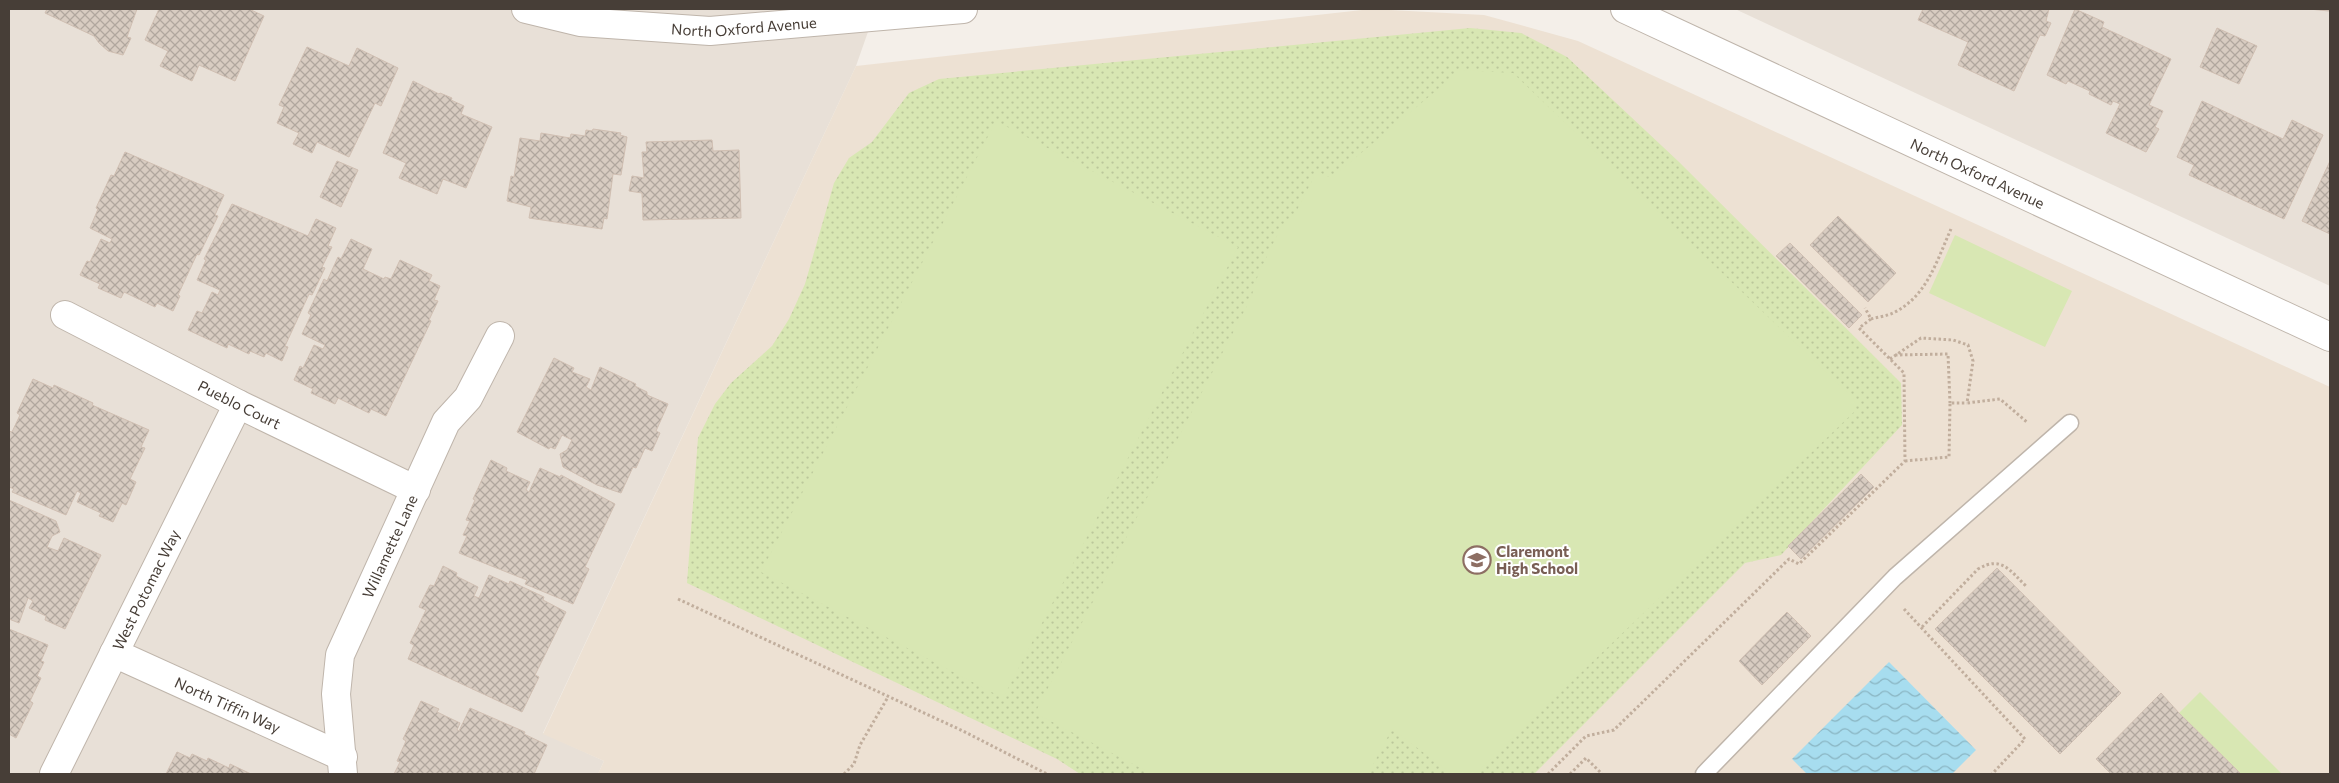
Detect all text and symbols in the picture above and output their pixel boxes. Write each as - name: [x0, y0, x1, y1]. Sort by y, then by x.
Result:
- street label: North Oxford Avenue: [671, 13, 818, 40]
- street label: North Oxford Avenue: [1908, 134, 2048, 212]
- street label: Pueblo Court: [195, 376, 284, 432]
- street label: Willamette Lane: [358, 492, 421, 601]
- street label: West Potomac Way: [108, 526, 183, 653]
- place label: Claremont High School: [1496, 542, 1578, 577]
- school or university icon: Claremont High School: [1462, 545, 1492, 575]
- street label: North Tiffin Way: [172, 673, 284, 737]

